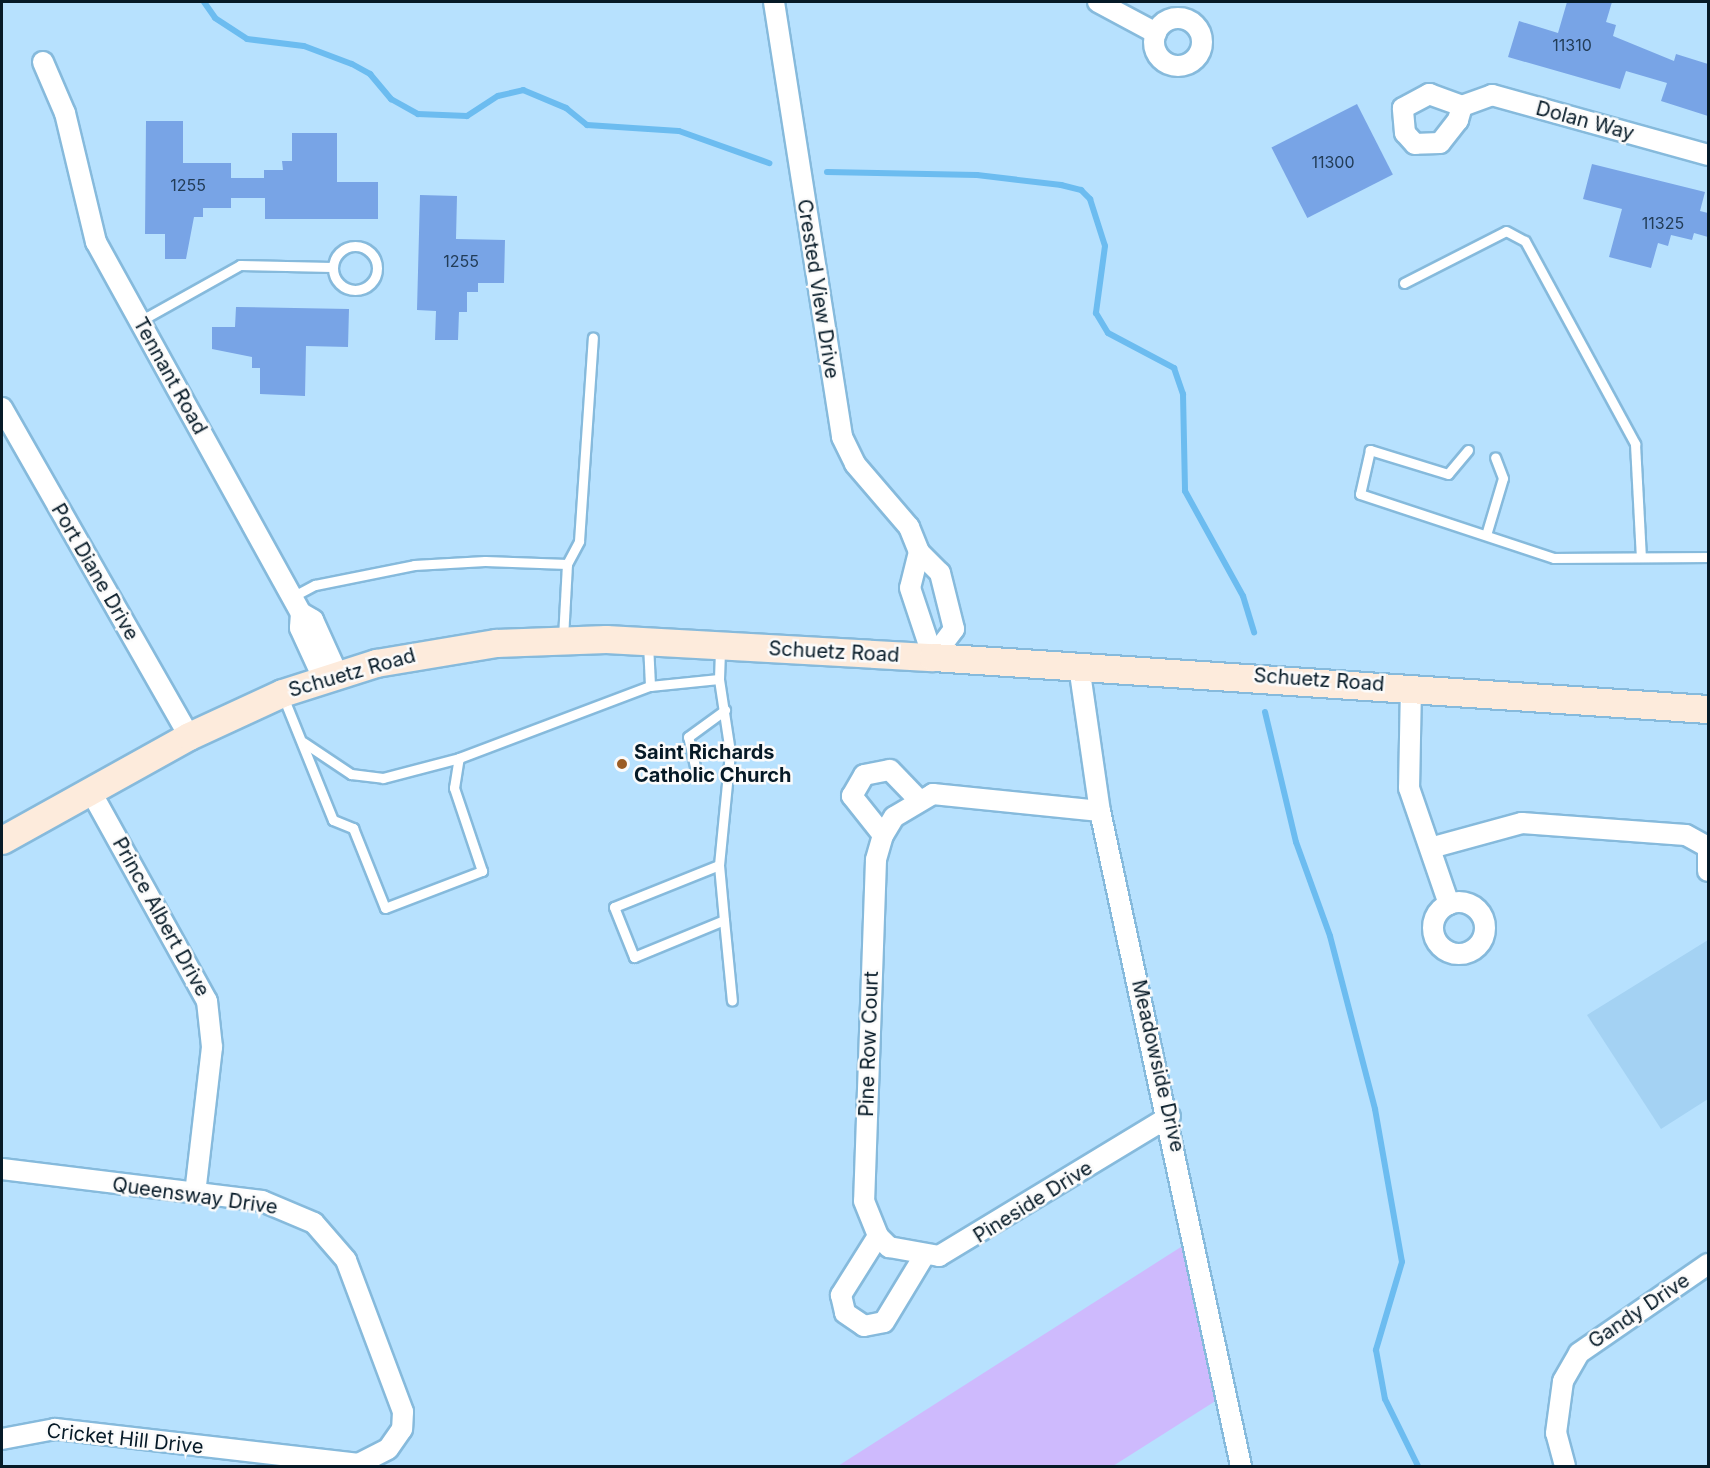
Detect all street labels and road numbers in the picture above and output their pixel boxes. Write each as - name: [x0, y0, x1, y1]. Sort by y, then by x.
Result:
- street label: Dolan Way: [1533, 96, 1637, 146]
- street label: Crested View Drive: [792, 198, 844, 380]
- street label: Tennant Road: [128, 313, 212, 439]
- street label: Port Diane Drive: [46, 499, 144, 645]
- street label: Schuetz Road: [768, 637, 900, 667]
- street label: Schuetz Road: [286, 643, 418, 703]
- street label: Schuetz Road: [1253, 663, 1385, 697]
- street label: Prince Albert Drive: [107, 833, 215, 1001]
- street label: Pine Row Court: [854, 971, 884, 1117]
- street label: Meadowside Drive: [1127, 978, 1189, 1154]
- street label: Pineside Drive: [969, 1156, 1097, 1248]
- street label: Queensway Drive: [111, 1173, 279, 1219]
- street label: Gandy Drive: [1584, 1268, 1694, 1354]
- street label: Cricket Hill Drive: [45, 1419, 205, 1459]

